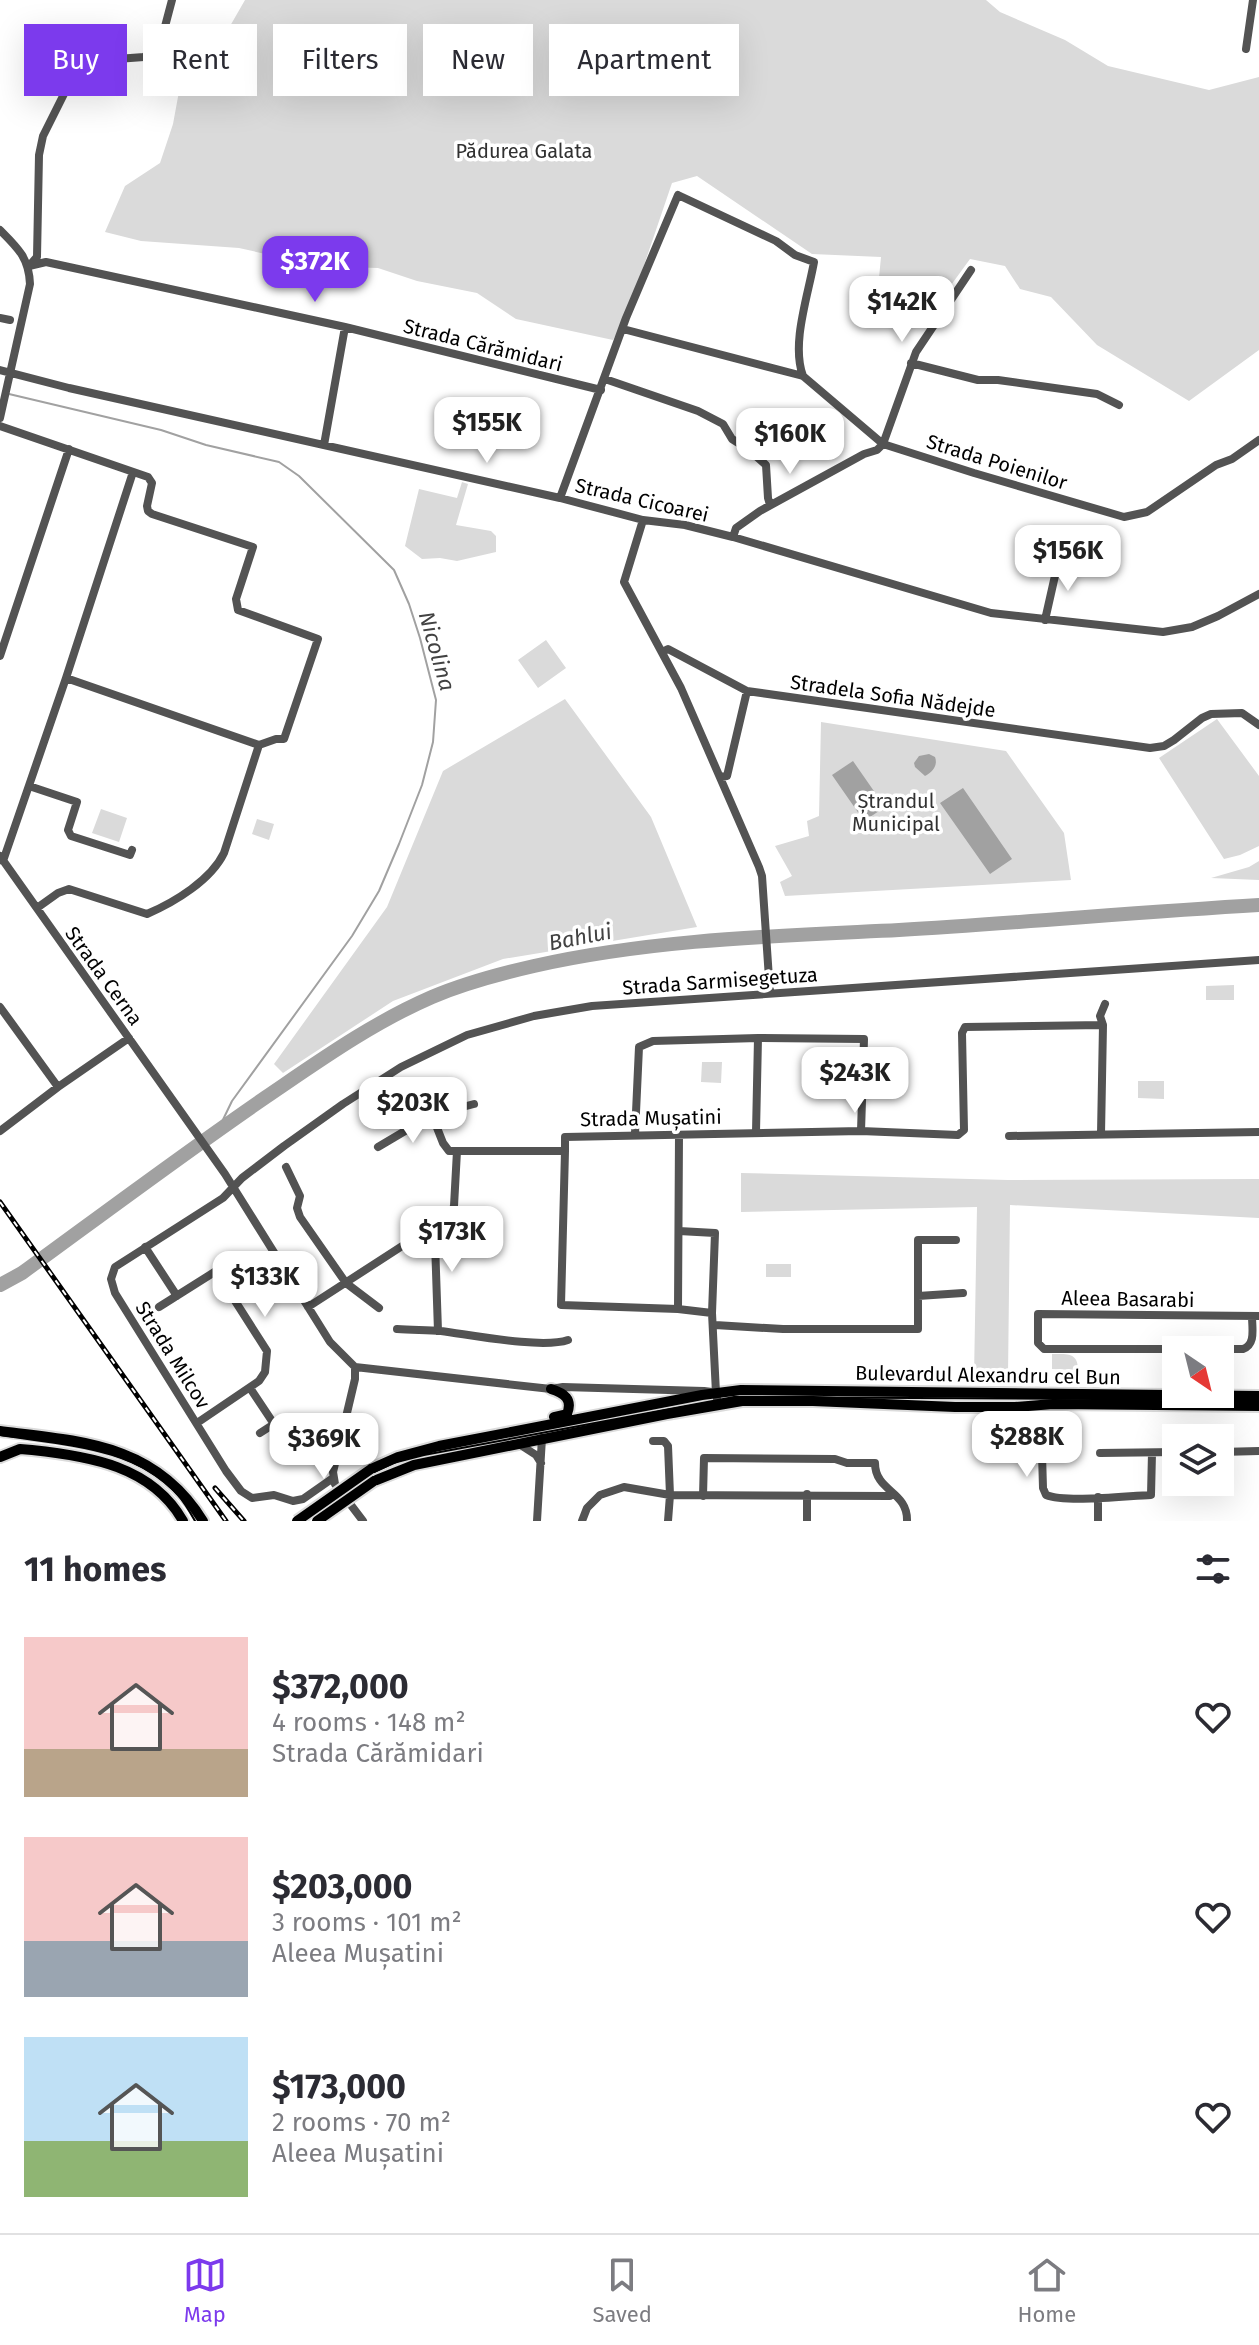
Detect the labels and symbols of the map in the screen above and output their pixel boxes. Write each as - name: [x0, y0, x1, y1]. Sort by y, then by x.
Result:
- park label: Pădurea Galata: [456, 139, 592, 163]
- pin: $372K: [259, 236, 371, 304]
- pin: $142K: [846, 276, 958, 344]
- street label: Strada Cărămidari: [401, 314, 565, 376]
- pin: $155K: [431, 397, 543, 465]
- pin: $160K: [734, 408, 846, 476]
- street label: Strada Poienilor: [924, 429, 1071, 495]
- street label: Strada Cicoarei: [573, 473, 711, 527]
- pin: $156K: [1012, 525, 1124, 593]
- water label: Nicolina: [413, 608, 461, 694]
- street label: Stradela Sofia Nădejde: [789, 670, 997, 722]
- park label: Ștrandul Municipal: [852, 789, 940, 836]
- water label: Bahlui: [546, 918, 614, 956]
- street label: Strada Cerna: [60, 922, 148, 1030]
- street label: Strada Sarmisegetuza: [621, 962, 819, 1000]
- pin: $243K: [799, 1047, 911, 1115]
- pin: $203K: [357, 1077, 469, 1145]
- street label: Strada Mușatini: [580, 1105, 722, 1132]
- pin: $173K: [396, 1206, 508, 1274]
- pin: $133K: [209, 1251, 321, 1319]
- street label: Aleea Basarabi: [1061, 1286, 1195, 1312]
- street label: Strada Milcov: [131, 1297, 216, 1413]
- north arrow: [1162, 1336, 1234, 1408]
- street label: Bulevardul Alexandru cel Bun: [855, 1361, 1121, 1389]
- pin: $288K: [971, 1411, 1083, 1479]
- pin: $369K: [268, 1413, 380, 1481]

